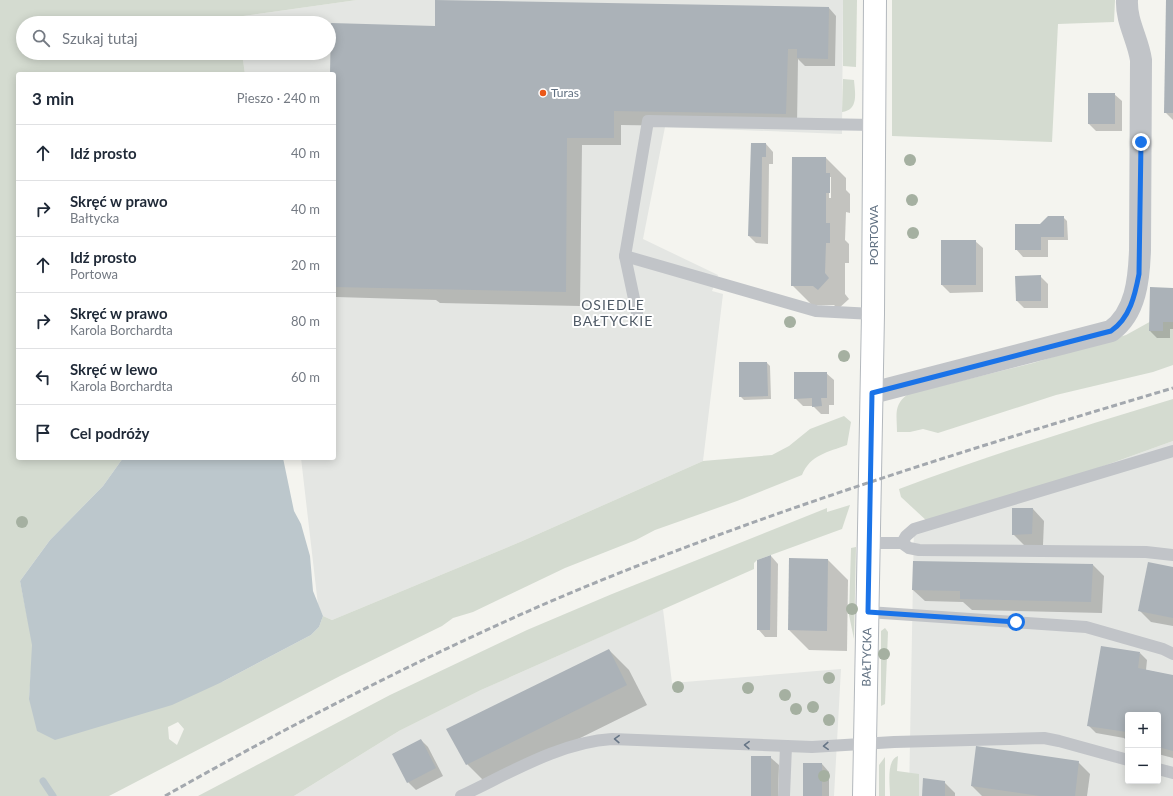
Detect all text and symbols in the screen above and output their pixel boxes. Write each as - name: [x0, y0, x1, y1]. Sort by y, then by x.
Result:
- search box: [16, 16, 336, 60]
- icon: search: [30, 27, 52, 49]
- text: Szukaj tutaj: [62, 29, 138, 47]
- place label: Turas: [551, 85, 579, 100]
- text: 3 min: [32, 88, 74, 109]
- marker: Turas: [538, 88, 548, 98]
- text: Pieszo · 240 m: [237, 90, 320, 106]
- route end: [1132, 133, 1150, 151]
- icon: ahead: [32, 142, 54, 164]
- text: Idź prosto: [70, 144, 137, 162]
- text: 40 m: [291, 145, 320, 161]
- text: Skręć w prawo: [70, 192, 168, 210]
- icon: right: [32, 198, 54, 220]
- text: 40 m: [291, 201, 320, 217]
- street label: PORTOWA: [866, 204, 881, 265]
- text: Bałtycka: [70, 210, 119, 226]
- text: Idź prosto: [70, 248, 137, 266]
- icon: ahead: [32, 254, 54, 276]
- text: 20 m: [291, 257, 320, 273]
- text: Portowa: [70, 266, 118, 282]
- district label: OSIEDLE BAŁTYCKIE: [573, 296, 653, 329]
- text: Skręć w prawo: [70, 304, 168, 322]
- icon: right: [32, 310, 54, 332]
- text: 80 m: [291, 313, 320, 329]
- text: Karola Borchardta: [70, 322, 173, 338]
- text: Skręć w lewo: [70, 360, 158, 378]
- icon: left: [32, 366, 54, 388]
- text: 60 m: [291, 369, 320, 385]
- text: Karola Borchardta: [70, 378, 173, 394]
- icon: arrive: [32, 422, 54, 444]
- text: Cel podróży: [70, 424, 149, 442]
- route start: [1007, 613, 1025, 631]
- street label: BAŁTYCKA: [858, 626, 875, 687]
- map controls: [1125, 712, 1161, 784]
- button: +: [1125, 712, 1161, 748]
- one-way arrow: [614, 735, 620, 744]
- one-way arrow: [744, 740, 750, 749]
- one-way arrow: [823, 742, 829, 751]
- button: −: [1125, 748, 1161, 784]

